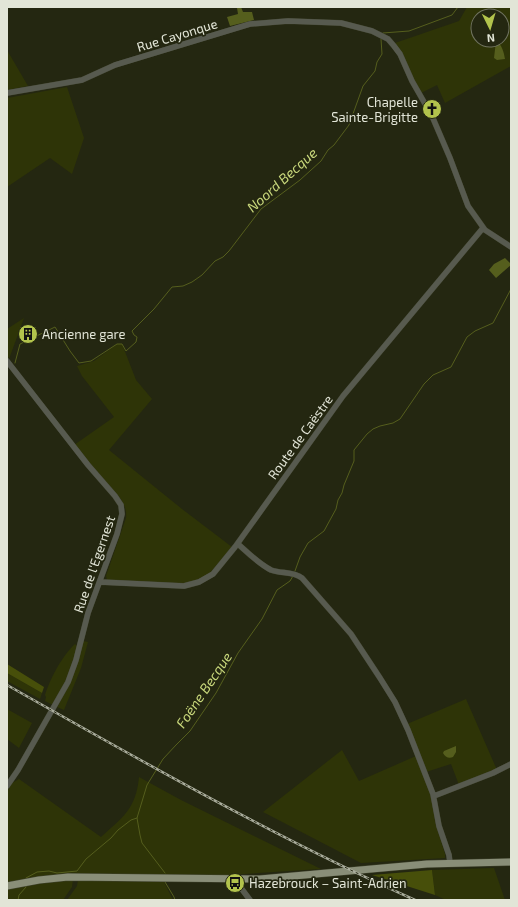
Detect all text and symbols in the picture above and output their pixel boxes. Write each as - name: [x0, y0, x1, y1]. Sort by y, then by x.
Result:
- north arrow: [470, 8, 510, 48]
- street label: Rue Cayonque: [135, 15, 219, 55]
- text: N: [486, 32, 495, 45]
- place label: Chapelle Sainte-Brigitte: [331, 94, 418, 125]
- church icon: Chapelle Sainte-Brigitte: [421, 98, 443, 120]
- water label: Noord Becque: [243, 143, 321, 216]
- building icon: Ancienne gare: [17, 323, 39, 345]
- place label: Ancienne gare: [42, 326, 126, 342]
- street label: Route de Caëstre: [264, 392, 336, 482]
- street label: Rue de l'Egernest: [70, 513, 118, 615]
- water label: Foëne Becque: [172, 648, 235, 731]
- bus stop icon: Hazebrouck – Saint-Adrien: [224, 872, 246, 894]
- place label: Hazebrouck – Saint-Adrien: [249, 875, 406, 891]

